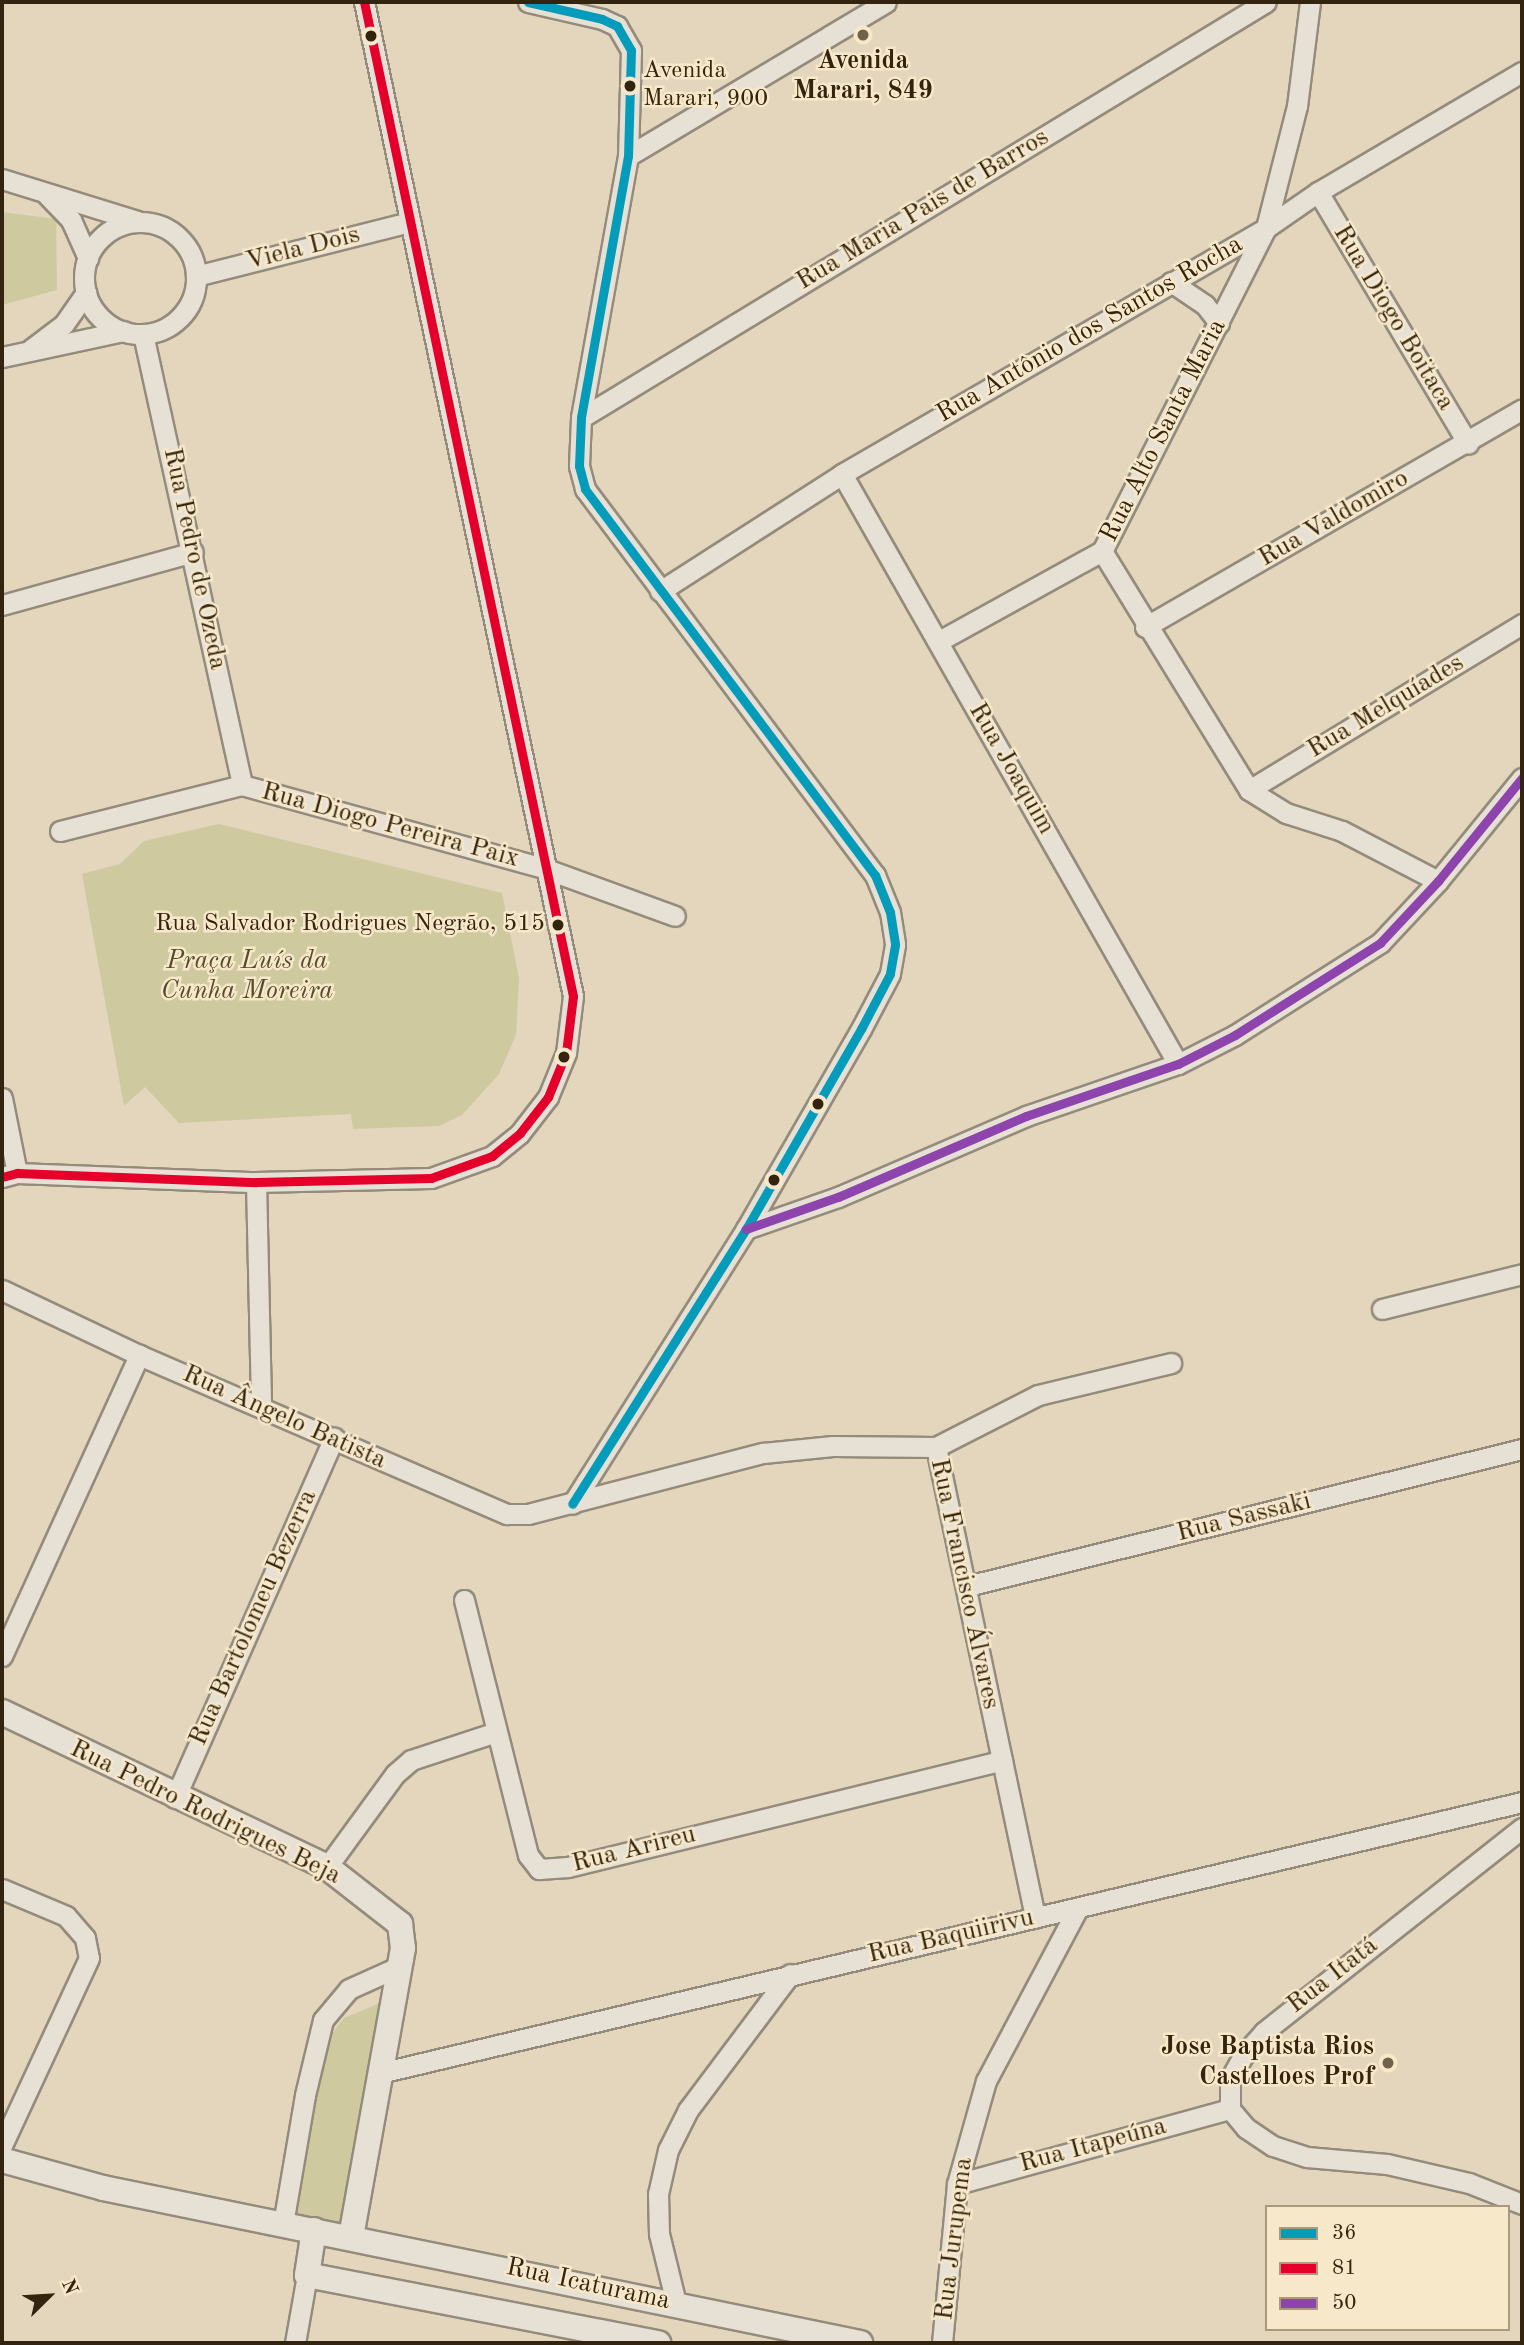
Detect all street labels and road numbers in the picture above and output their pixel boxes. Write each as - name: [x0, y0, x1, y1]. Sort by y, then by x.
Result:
- street label: Rua Maria Pais de Barros: [791, 122, 1055, 298]
- street label: Viela Dois: [243, 220, 363, 278]
- street label: Rua Diogo Boitaca: [1325, 220, 1461, 416]
- street label: Rua Antônio dos Santos Rocha: [931, 229, 1249, 431]
- street label: Rua Alto Santa Maria: [1094, 314, 1234, 548]
- street label: Rua Pedro de Ozeda: [155, 445, 233, 673]
- street label: Rua Valdomiro: [1253, 463, 1415, 575]
- street label: Rua Melquíades: [1302, 648, 1470, 766]
- street label: Rua Joaquim: [961, 698, 1061, 840]
- street label: Rua Diogo Pereira Paix: [258, 777, 522, 875]
- street label: Rua Ângelo Batista: [177, 1359, 391, 1477]
- street label: Rua Francisco Álvares: [922, 1456, 1006, 1712]
- street label: Rua Bartolomeu Bezerra: [183, 1485, 325, 1751]
- street label: Rua Sassaki: [1173, 1486, 1315, 1550]
- street label: Rua Pedro Rodrigues Beja: [64, 1734, 346, 1892]
- street label: Rua Arireu: [569, 1820, 699, 1880]
- street label: Rua Baquiirivu: [865, 1903, 1037, 1971]
- street label: Rua Itatá: [1281, 1931, 1385, 2021]
- street label: Rua Itapeúna: [1016, 2111, 1170, 2181]
- street label: Rua Jurupema: [930, 2156, 980, 2322]
- street label: Rua Icaturama: [503, 2252, 673, 2318]

